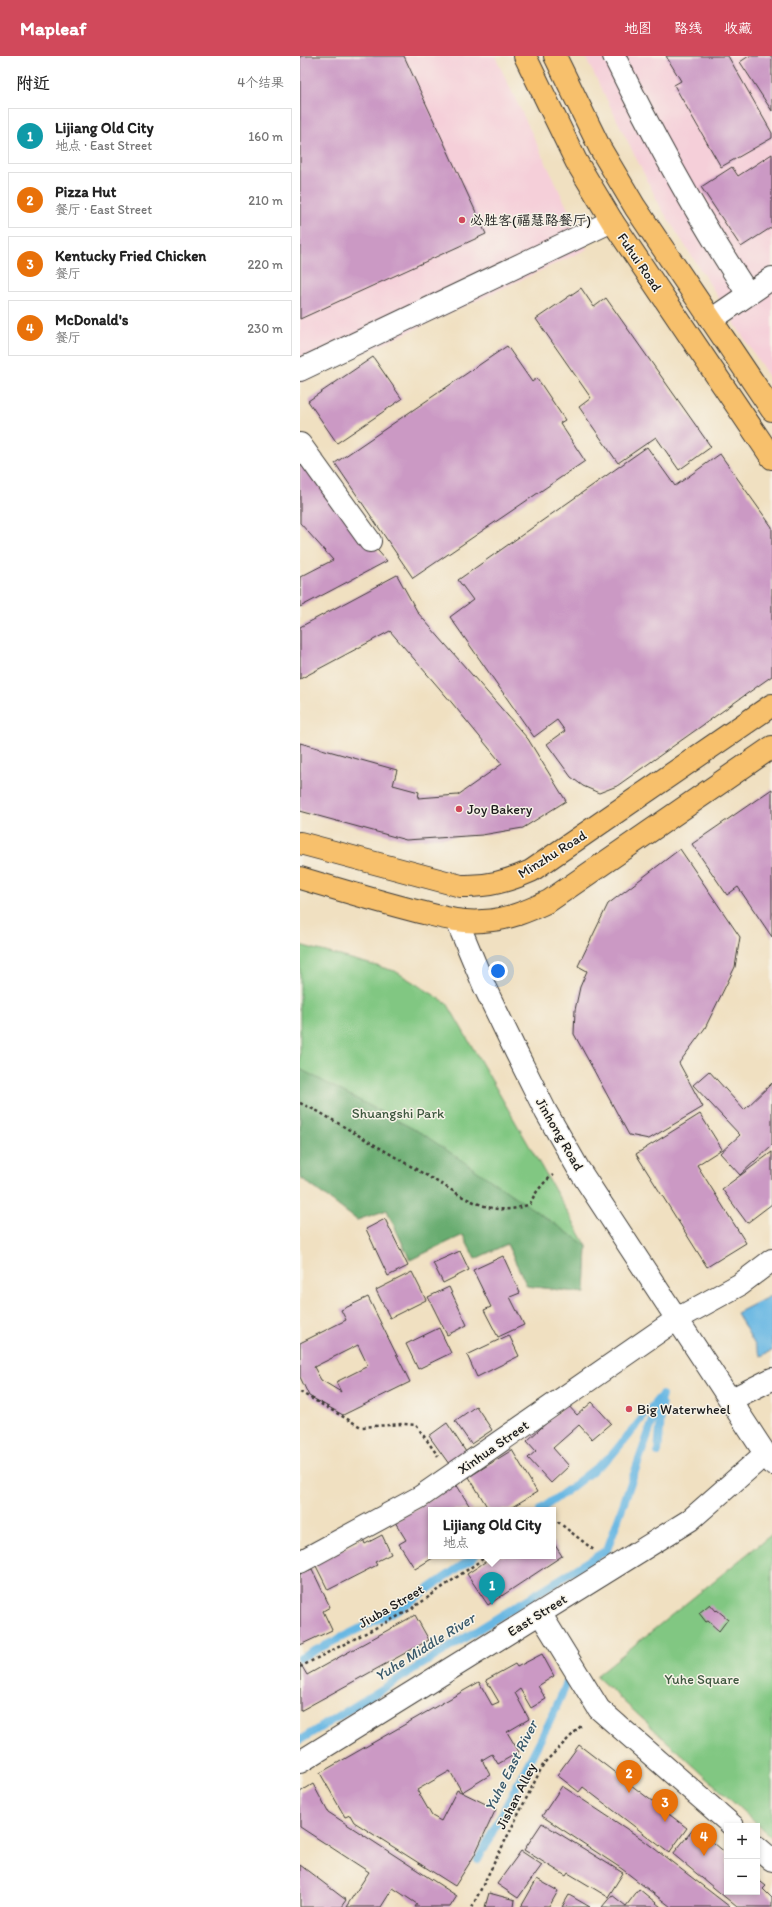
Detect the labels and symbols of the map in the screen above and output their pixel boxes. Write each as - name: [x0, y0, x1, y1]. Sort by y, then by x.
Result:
- place label: 必胜客(福慧路餐厅): [470, 212, 591, 229]
- marker: 必胜客(福慧路餐厅): [457, 215, 467, 225]
- street label: Fuhui Road: [614, 230, 666, 295]
- place label: Joy Bakery: [467, 801, 533, 818]
- marker: Joy Bakery: [454, 804, 464, 814]
- street label: Minzhu Road: [515, 826, 590, 882]
- your location: [488, 961, 508, 981]
- street label: Jinhong Road: [532, 1095, 587, 1174]
- park label: Shuangshi Park: [352, 1105, 445, 1122]
- place label: Big Waterwheel: [637, 1401, 730, 1418]
- marker: Big Waterwheel: [624, 1404, 634, 1414]
- street label: Xinhua Street: [454, 1417, 532, 1478]
- pin: 1: [479, 1572, 505, 1605]
- street label: Jiuba Street: [355, 1581, 427, 1632]
- street label: East Street: [504, 1590, 570, 1640]
- water label: Yuhe Middle River: [372, 1608, 480, 1685]
- park label: Yuhe Square: [665, 1671, 740, 1688]
- water label: Yuhe East River: [480, 1716, 543, 1814]
- street label: Jishan Alley: [493, 1760, 541, 1832]
- pin: 2: [616, 1760, 642, 1793]
- pin: 3: [652, 1789, 678, 1822]
- pin: 4: [691, 1823, 717, 1856]

